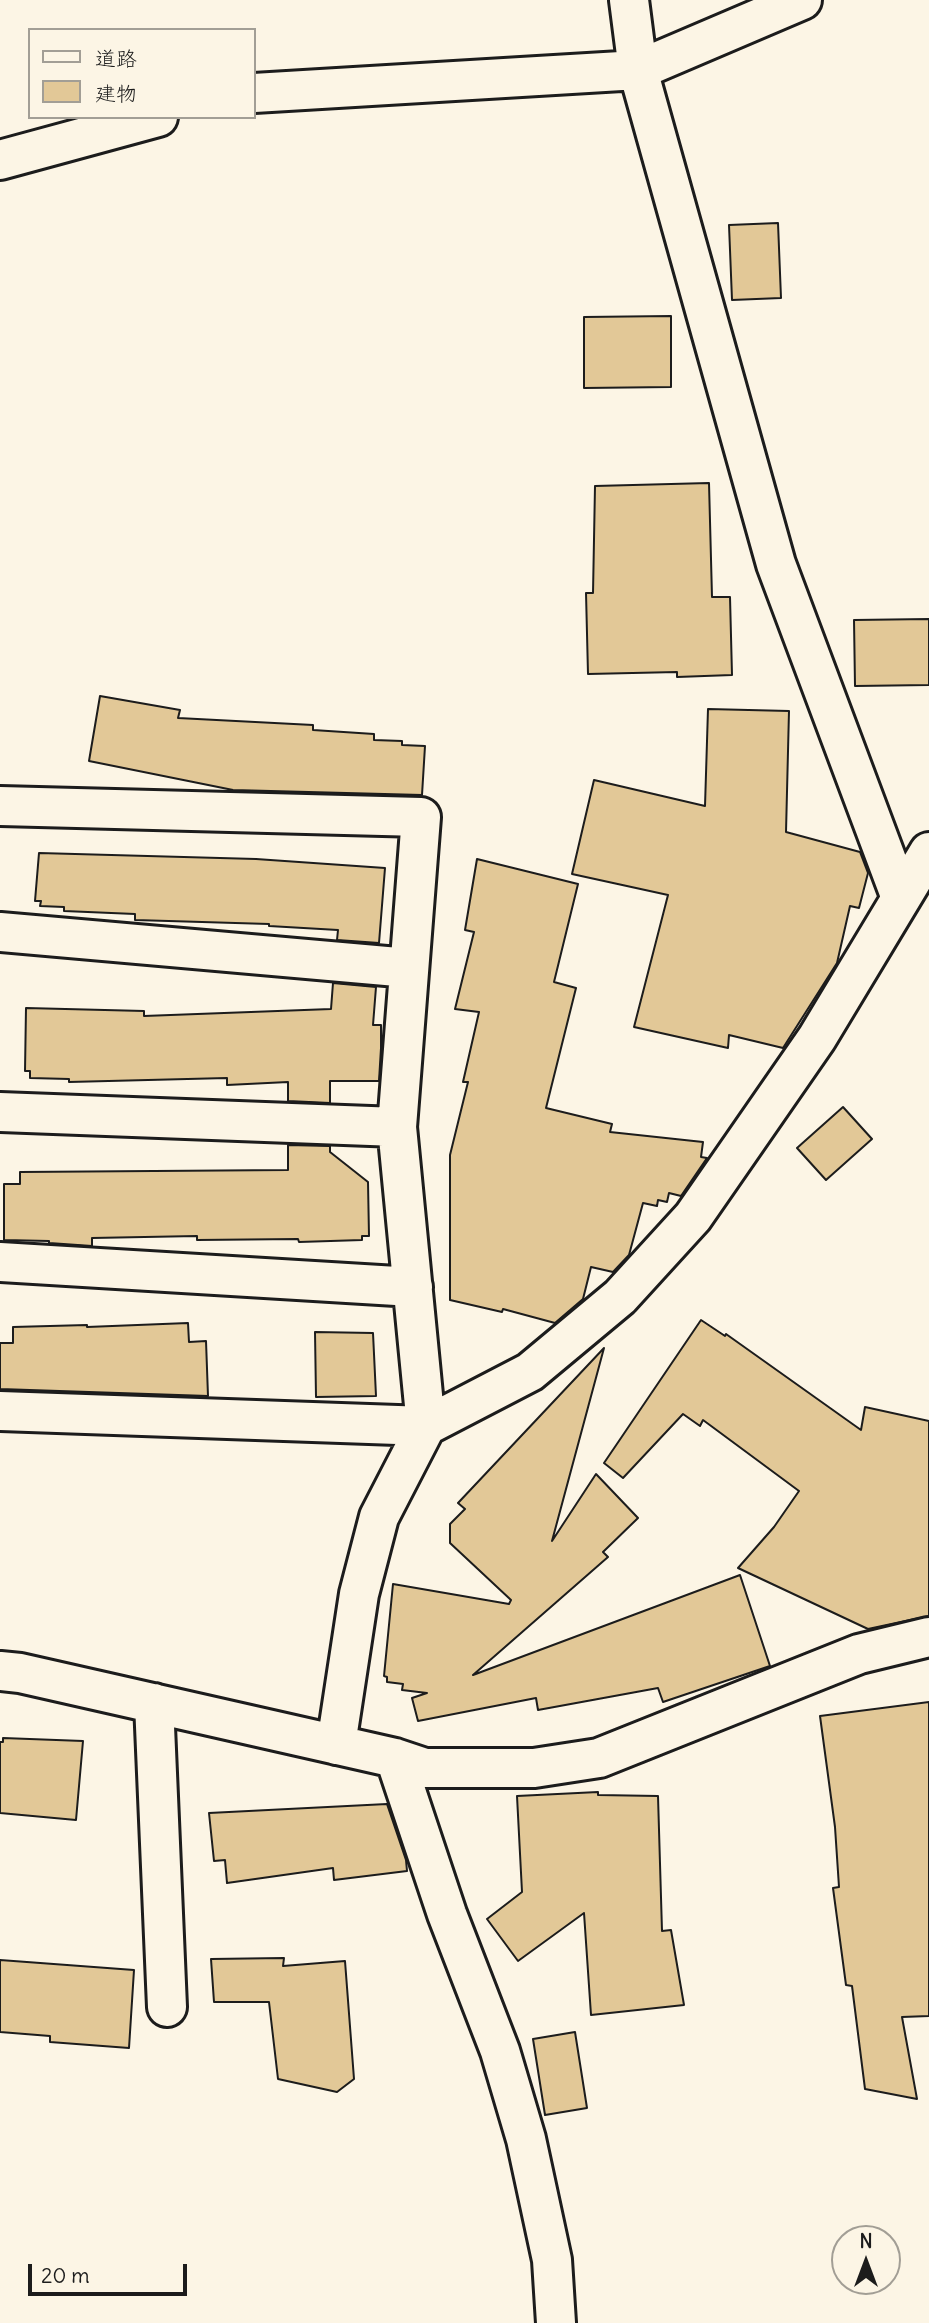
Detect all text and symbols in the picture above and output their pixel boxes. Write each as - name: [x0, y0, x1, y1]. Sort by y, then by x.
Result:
- legend: [28, 28, 256, 119]
- text: 道路: [95, 45, 137, 72]
- text: 建物: [95, 80, 137, 107]
- north arrow: [831, 2225, 901, 2295]
- text: N: [859, 2229, 873, 2253]
- scale bar: [32, 2250, 191, 2294]
- text: 20 m: [41, 2262, 90, 2289]

